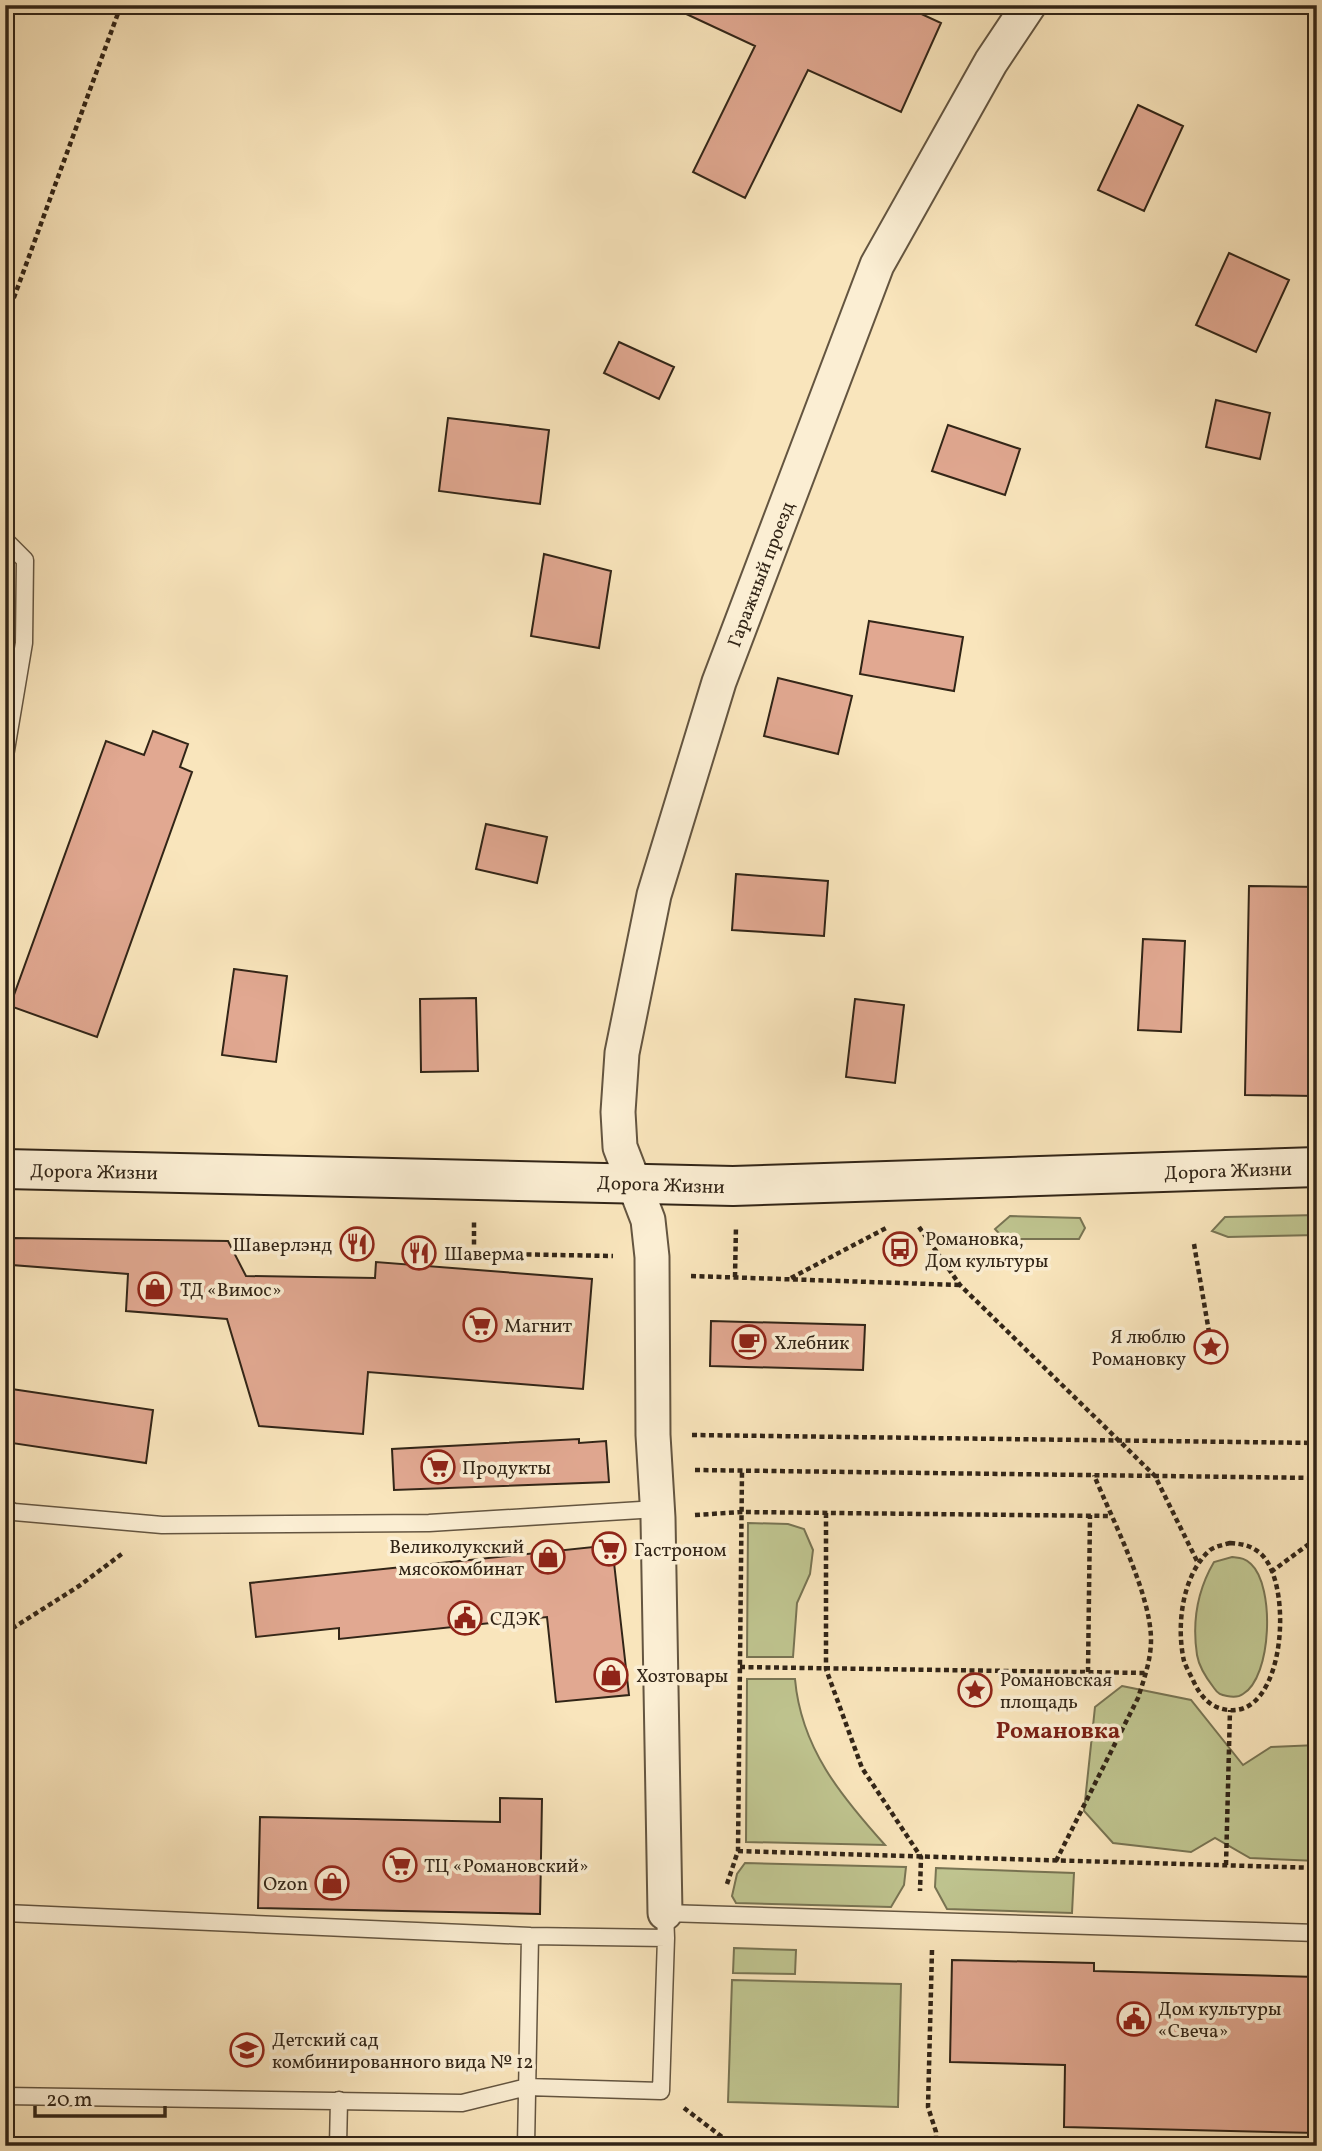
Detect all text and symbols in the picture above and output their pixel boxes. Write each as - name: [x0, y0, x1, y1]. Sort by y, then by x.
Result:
- street label: Гаражный проезд: [722, 498, 802, 651]
- street label: Дорога Жизни: [1164, 1157, 1292, 1187]
- street label: Дорога Жизни: [30, 1159, 158, 1187]
- street label: Дорога Жизни: [597, 1171, 725, 1201]
- restaurant icon: Шаверлэнд: [338, 1225, 376, 1263]
- place label: Романовка, Дом культуры: [925, 1227, 1048, 1275]
- bus stop icon: Романовка, Дом культуры: [881, 1230, 919, 1268]
- place label: Шаверлэнд: [232, 1233, 332, 1259]
- restaurant icon: Шаверма: [400, 1234, 438, 1272]
- place label: Шаверма: [444, 1242, 524, 1268]
- shop icon: ТД «Вимос»: [136, 1270, 174, 1308]
- place label: ТД «Вимос»: [180, 1278, 282, 1304]
- supermarket icon: Магнит: [461, 1306, 499, 1344]
- place label: Магнит: [504, 1314, 572, 1340]
- cafe icon: Хлебник: [730, 1323, 768, 1361]
- place label: Я люблю Романовку: [1091, 1325, 1186, 1373]
- place icon: Я люблю Романовку: [1192, 1328, 1230, 1366]
- place label: Хлебник: [774, 1331, 849, 1357]
- supermarket icon: Продукты: [419, 1448, 457, 1486]
- place label: Продукты: [462, 1456, 551, 1482]
- supermarket icon: Гастроном: [590, 1530, 628, 1568]
- place label: Великолукский мясокомбинат: [389, 1535, 524, 1583]
- shop icon: Великолукский мясокомбинат: [529, 1538, 567, 1576]
- place label: Гастроном: [634, 1538, 727, 1564]
- public building icon: СДЭК: [446, 1599, 484, 1637]
- place label: СДЭК: [490, 1607, 540, 1633]
- shop icon: Хозтовары: [592, 1656, 630, 1694]
- place label: Хозтовары: [636, 1664, 728, 1690]
- place label: Романовская площадь: [1000, 1668, 1112, 1716]
- place icon: Романовская площадь: [956, 1671, 994, 1709]
- district label: Романовка: [996, 1716, 1120, 1748]
- supermarket icon: ТЦ «Романовский»: [381, 1846, 419, 1884]
- place label: ТЦ «Романовский»: [424, 1854, 589, 1880]
- shop icon: Ozon: [313, 1864, 351, 1902]
- place label: Ozon: [263, 1872, 308, 1898]
- place label: Дом культуры «Свеча»: [1158, 1997, 1281, 2045]
- public building icon: Дом культуры «Свеча»: [1115, 2000, 1153, 2038]
- place label: Детский сад комбинированного вида № 12: [272, 2028, 534, 2076]
- school or university icon: Детский сад комбинированного вида № 12: [228, 2031, 266, 2069]
- scale bar: [35, 2074, 164, 2118]
- text: 20 m: [46, 2086, 92, 2115]

